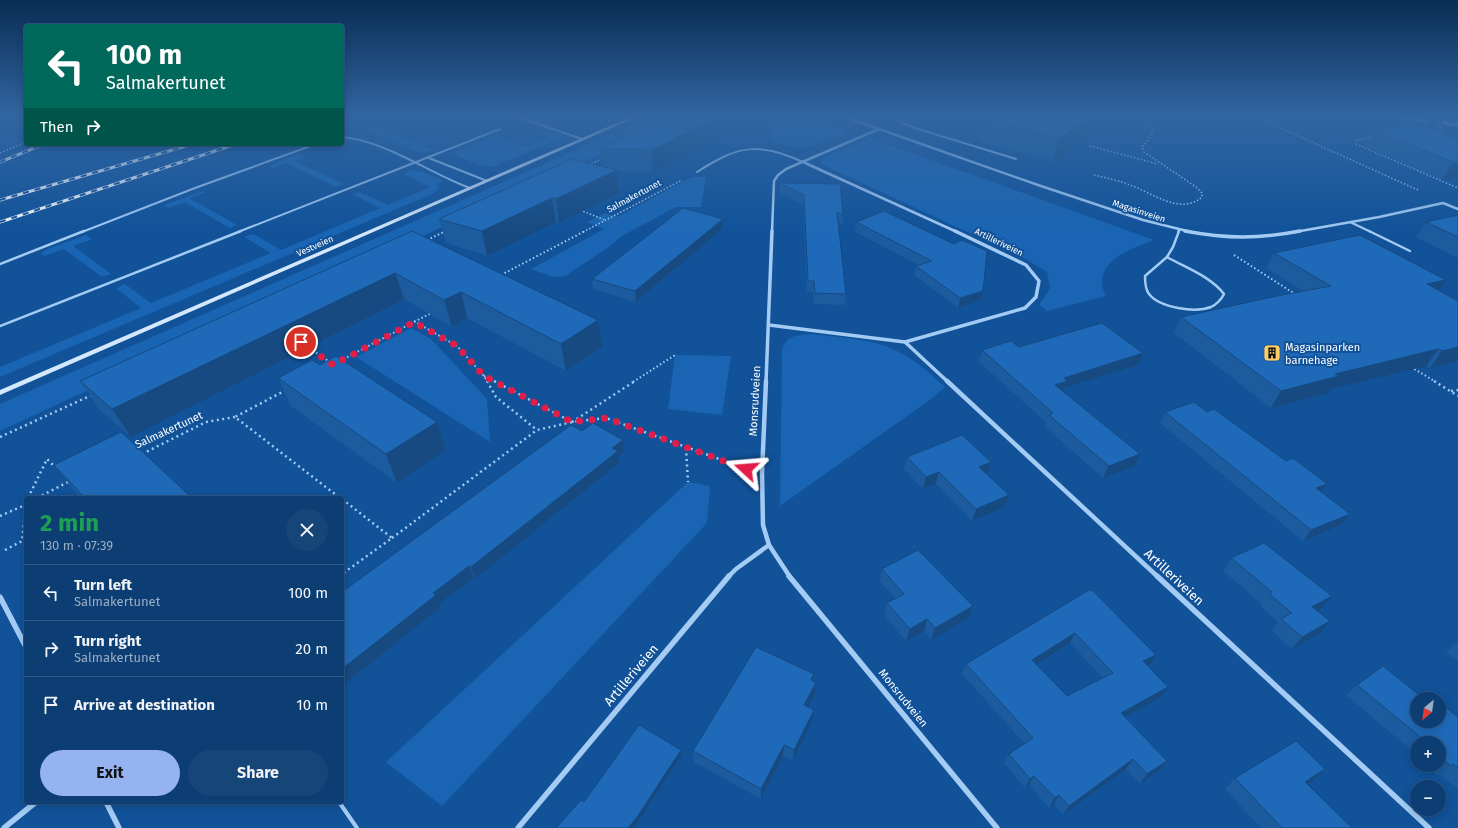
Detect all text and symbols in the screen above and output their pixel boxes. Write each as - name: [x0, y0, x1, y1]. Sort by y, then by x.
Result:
- text: 100 m: [106, 38, 182, 71]
- icon: left: [40, 40, 92, 92]
- text: Salmakertunet: [106, 72, 226, 94]
- icon: right: [82, 116, 104, 138]
- text: Then: [40, 118, 74, 136]
- street label: Salmakertunet: [605, 177, 663, 214]
- street label: Magasinveien: [1111, 198, 1167, 224]
- street label: Artilleriveien: [973, 226, 1025, 258]
- street label: Vestveien: [295, 233, 335, 259]
- pin: [284, 325, 318, 359]
- icon: arrive: [290, 331, 312, 353]
- place label: Magasinparken barnehage: [1285, 341, 1360, 367]
- building icon: Magasinparken barnehage: [1262, 343, 1282, 363]
- street label: Monsrudveien: [747, 365, 763, 437]
- street label: Salmakertunet: [133, 409, 205, 451]
- position arrow: [725, 448, 767, 490]
- text: 2 min: [40, 509, 99, 537]
- button: close: [286, 509, 328, 551]
- text: 130 m · 07:39: [40, 538, 113, 553]
- street label: Artilleriveien: [1141, 546, 1207, 608]
- text: Turn left: [74, 576, 132, 594]
- icon: left: [40, 582, 62, 604]
- text: 100 m: [288, 584, 328, 602]
- text: Salmakertunet: [74, 594, 160, 609]
- text: Turn right: [74, 632, 141, 650]
- icon: right: [40, 638, 62, 660]
- text: 20 m: [295, 640, 328, 658]
- street label: Artilleriveien: [601, 641, 661, 709]
- text: Salmakertunet: [74, 650, 160, 665]
- street label: Monsrudveien: [876, 666, 930, 730]
- north arrow: [1410, 692, 1446, 728]
- map controls: [1410, 692, 1446, 816]
- icon: arrive: [40, 694, 62, 716]
- text: Arrive at destination: [74, 696, 215, 714]
- text: 10 m: [296, 696, 328, 714]
- button: +: [1410, 736, 1446, 772]
- button: Exit: [40, 750, 180, 796]
- button: Share: [188, 750, 328, 796]
- button: −: [1410, 780, 1446, 816]

